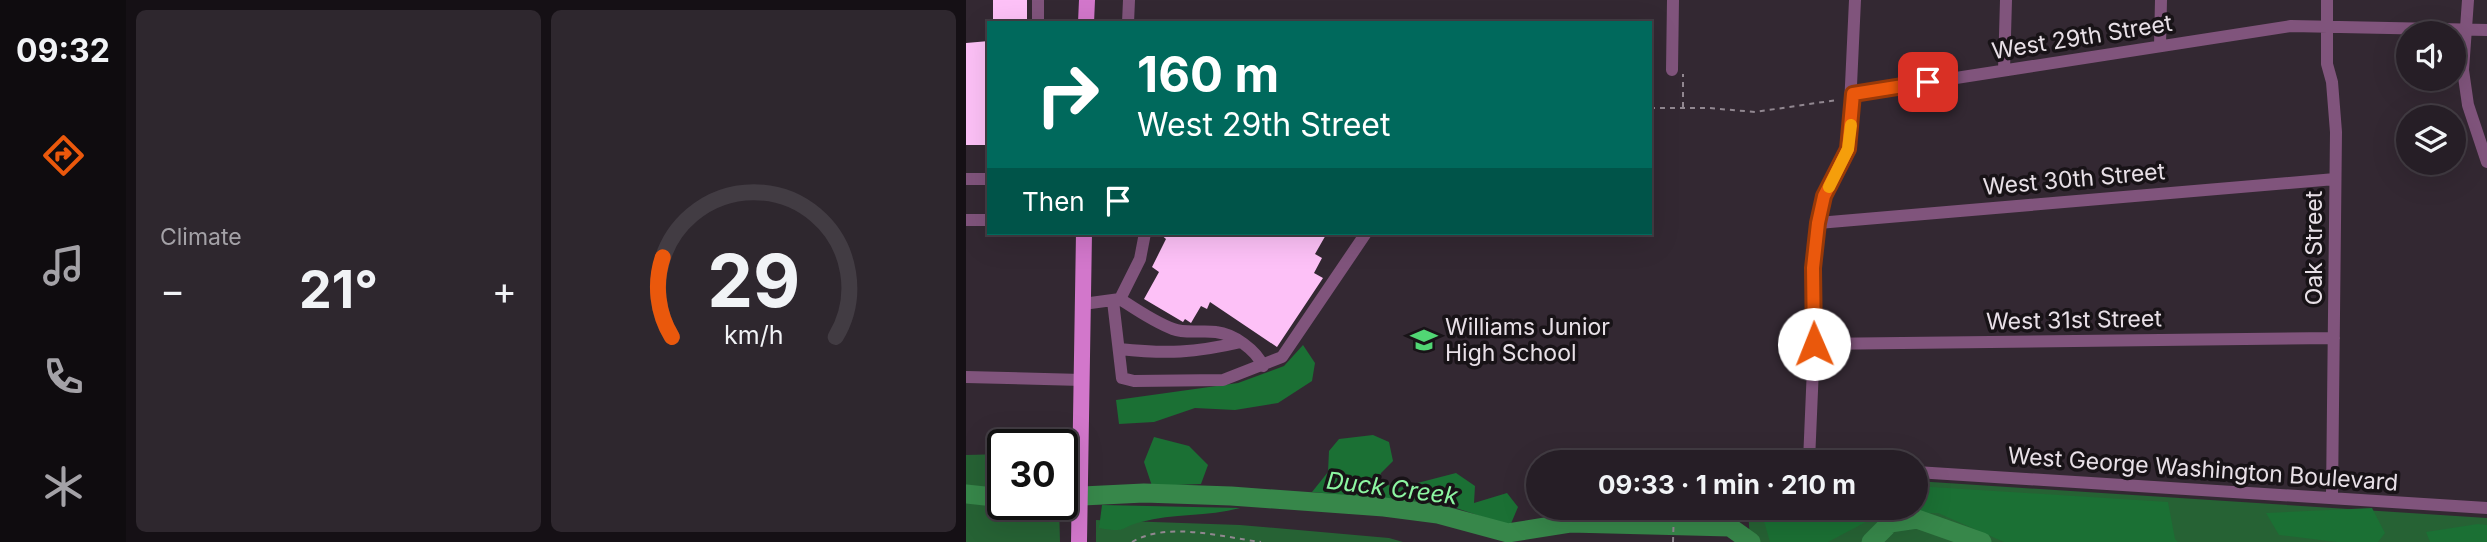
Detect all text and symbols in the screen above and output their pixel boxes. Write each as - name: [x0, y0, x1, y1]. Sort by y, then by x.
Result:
- street label: West 29th Street: [1990, 9, 2175, 65]
- map controls: [2396, 21, 2466, 175]
- button: sound: [2396, 21, 2466, 91]
- text: 09:32: [16, 31, 110, 70]
- text: 160 m: [1137, 45, 1279, 104]
- icon: right: [1022, 49, 1113, 140]
- pin: [1898, 52, 1958, 112]
- icon: arrive: [1909, 63, 1947, 101]
- text: West 29th Street: [1137, 105, 1390, 144]
- button: layers: [2396, 105, 2466, 175]
- icon: directions: [39, 131, 88, 180]
- street label: West 30th Street: [1982, 157, 2167, 201]
- icon: arrive: [1099, 182, 1137, 220]
- text: Then: [1022, 186, 1085, 217]
- street label: Oak Street: [2300, 190, 2328, 305]
- text: Climate: [160, 223, 242, 251]
- text: 29: [707, 236, 800, 325]
- icon: music: [39, 241, 88, 290]
- text: 21°: [299, 258, 378, 321]
- text: −: [160, 267, 185, 313]
- text: +: [492, 267, 517, 313]
- street label: West 31st Street: [1986, 304, 2163, 336]
- position arrow: [1777, 307, 1851, 381]
- place label: Williams Junior High School: [1445, 313, 1610, 367]
- text: km/h: [724, 320, 783, 350]
- school or university icon: Williams Junior High School: [1409, 325, 1439, 355]
- icon: phone: [39, 352, 88, 401]
- speed limit sign: 30: [987, 429, 1078, 520]
- street label: West George Washington Boulevard: [2007, 441, 2399, 497]
- icon: climate: [39, 462, 88, 511]
- water label: Duck Creek: [1325, 466, 1460, 511]
- text: 09:33 · 1 min · 210 m: [1598, 469, 1856, 500]

